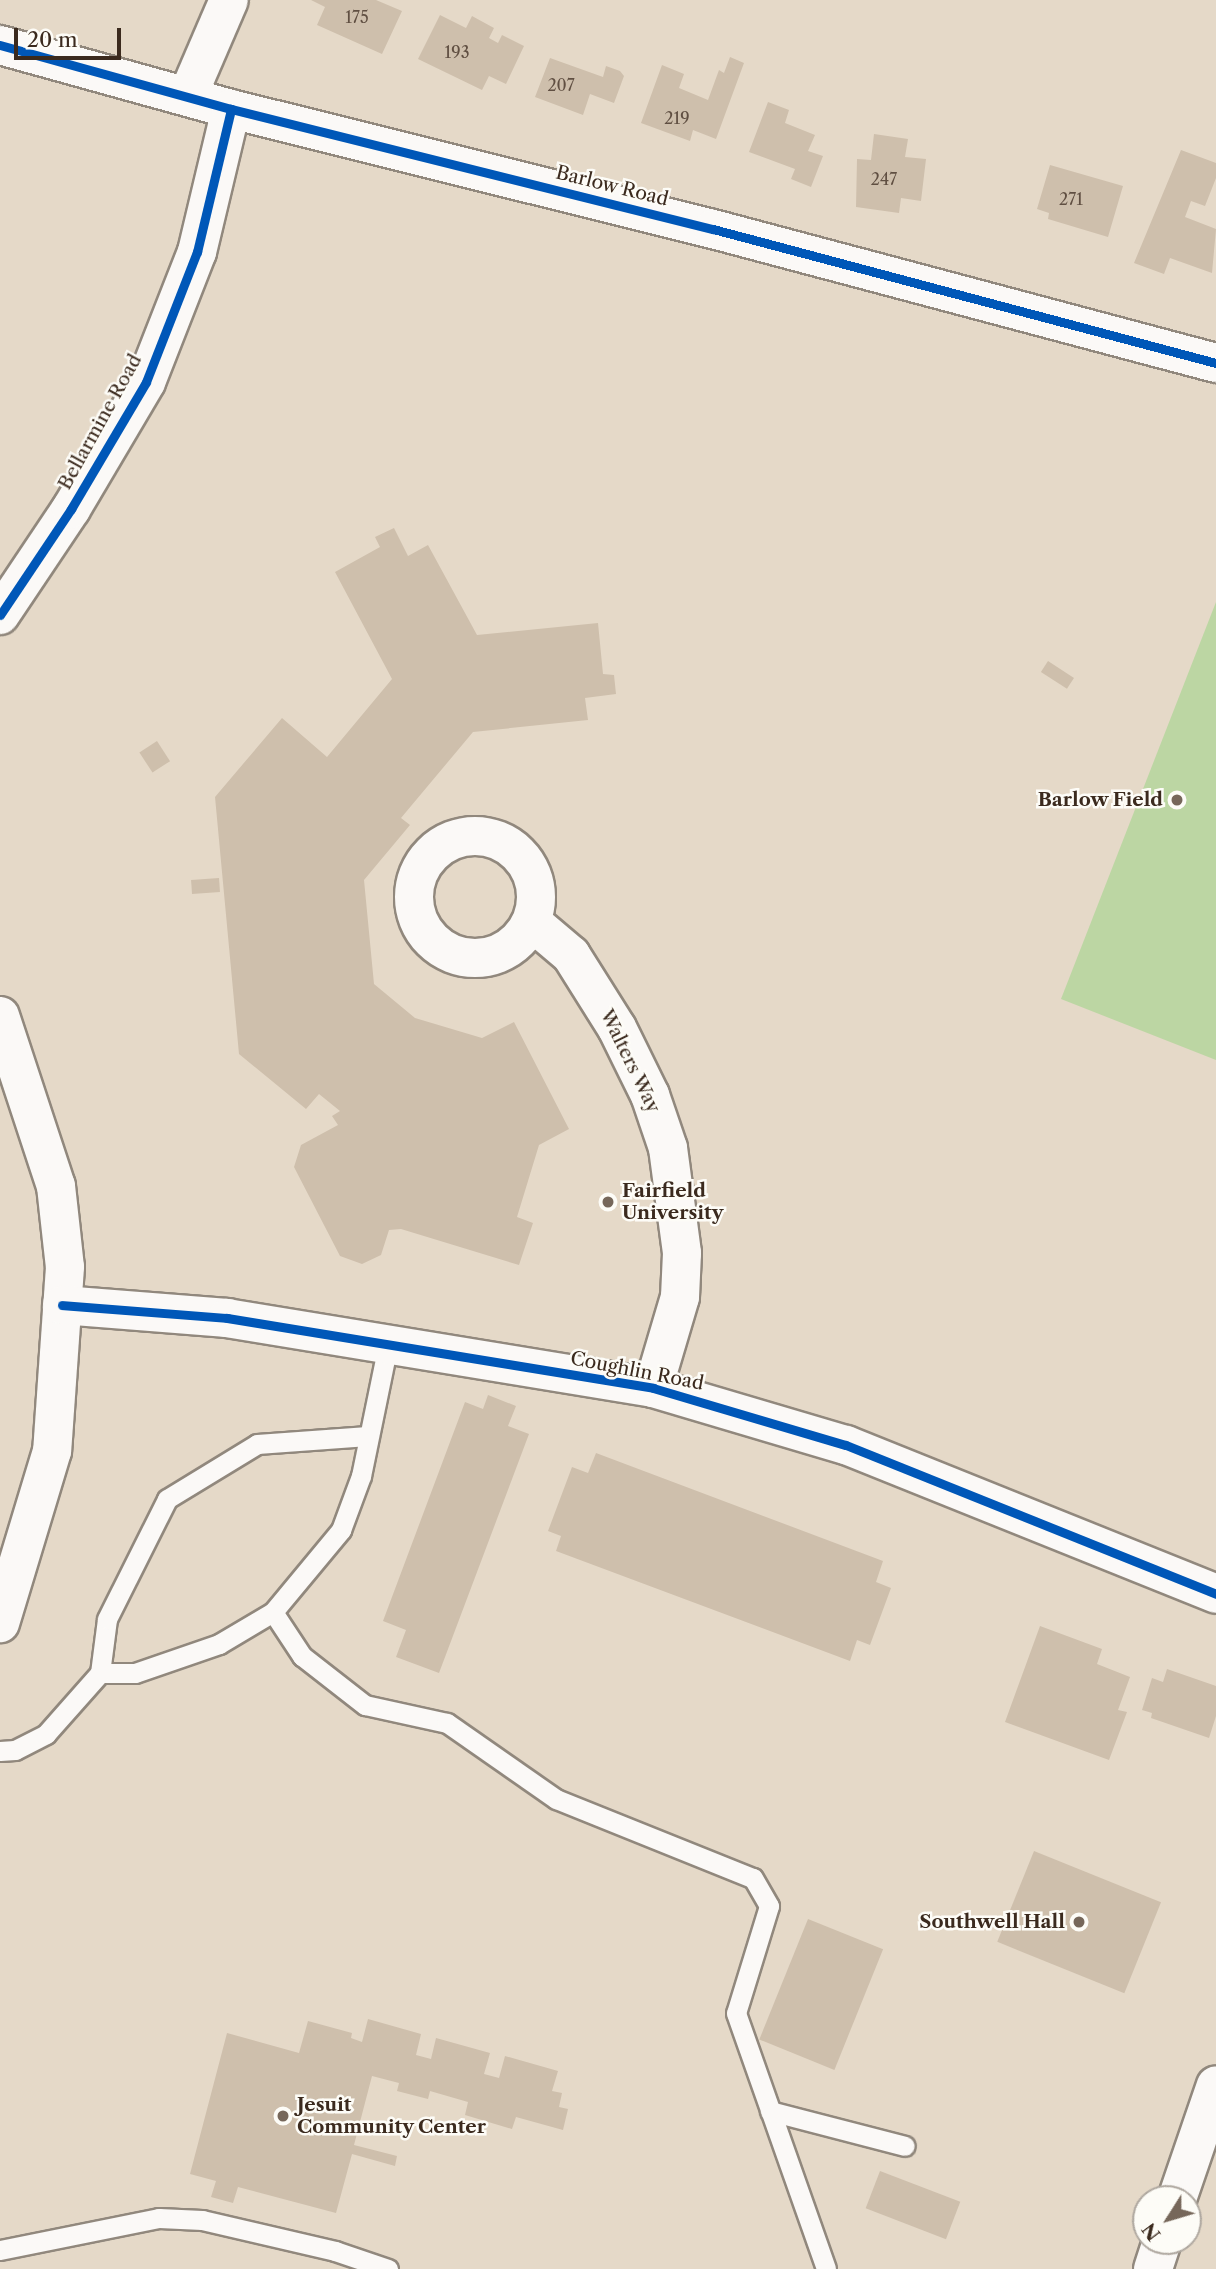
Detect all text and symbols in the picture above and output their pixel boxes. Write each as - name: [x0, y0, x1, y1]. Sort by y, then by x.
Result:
- house number: 175: [345, 7, 369, 27]
- scale bar: [18, 14, 124, 58]
- text: 20 m: [27, 27, 78, 52]
- house number: 193: [445, 42, 469, 62]
- house number: 207: [547, 75, 575, 95]
- house number: 219: [664, 108, 690, 128]
- street label: Barlow Road: [553, 161, 671, 211]
- house number: 247: [871, 169, 897, 189]
- house number: 271: [1059, 189, 1083, 209]
- street label: Bellarmine Road: [53, 350, 147, 494]
- place label: Barlow Field: [1037, 789, 1163, 811]
- marker: Barlow Field: [1169, 792, 1185, 808]
- street label: Walters Way: [595, 1005, 665, 1117]
- place label: Fairfield University: [622, 1180, 723, 1224]
- marker: Fairfield University: [600, 1194, 616, 1210]
- street label: Coughlin Road: [568, 1347, 706, 1395]
- place label: Southwell Hall: [919, 1911, 1065, 1933]
- marker: Southwell Hall: [1071, 1914, 1087, 1930]
- place label: Jesuit Community Center: [297, 2094, 486, 2138]
- marker: Jesuit Community Center: [275, 2108, 291, 2124]
- north arrow: [1132, 2185, 1202, 2255]
- text: N: [1137, 2218, 1166, 2245]

